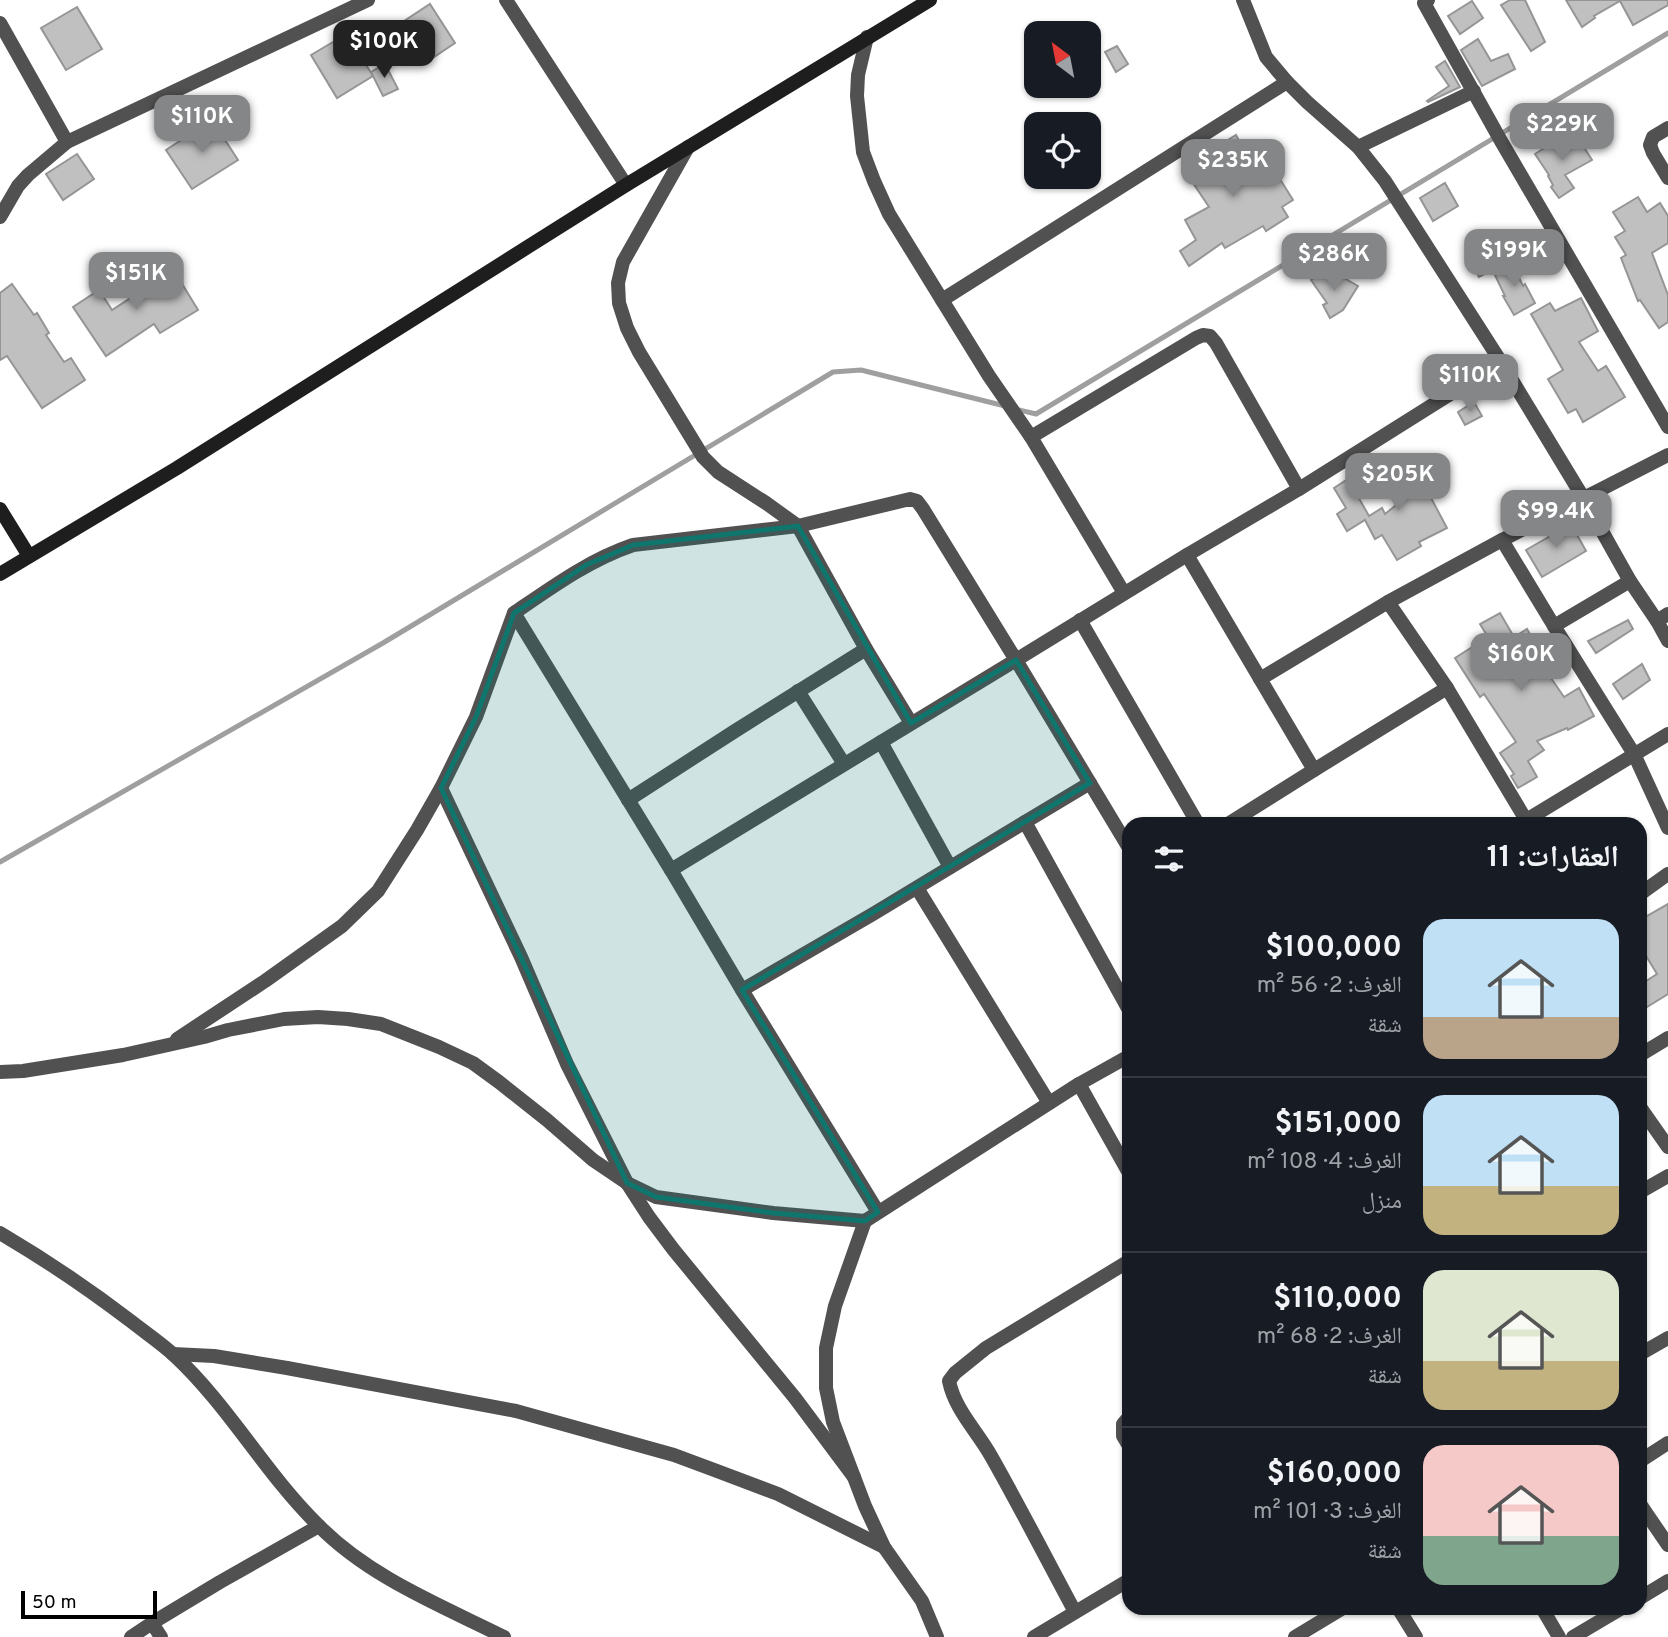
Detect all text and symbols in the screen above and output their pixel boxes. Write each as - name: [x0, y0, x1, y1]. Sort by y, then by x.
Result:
- pin: $100K: [335, 20, 433, 80]
- north arrow: [1024, 21, 1101, 98]
- map controls: [1024, 21, 1101, 189]
- text: $100K: [349, 28, 419, 57]
- pin: $110K: [153, 96, 251, 155]
- text: $110K: [170, 103, 234, 132]
- pin: $229K: [1513, 104, 1611, 163]
- text: $229K: [1526, 111, 1598, 140]
- button: locate: [1024, 112, 1101, 189]
- pin: $235K: [1184, 140, 1282, 199]
- text: $235K: [1197, 147, 1269, 176]
- pin: $199K: [1465, 230, 1563, 289]
- pin: $286K: [1285, 233, 1383, 293]
- text: $199K: [1480, 237, 1548, 266]
- text: $286K: [1298, 241, 1370, 270]
- pin: $151K: [87, 252, 185, 312]
- text: $151K: [105, 260, 167, 289]
- pin: $110K: [1421, 354, 1519, 414]
- text: $110K: [1438, 362, 1502, 391]
- pin: $205K: [1349, 454, 1447, 513]
- text: $205K: [1361, 461, 1435, 490]
- pin: $99.4K: [1499, 490, 1613, 550]
- text: $99.4K: [1517, 498, 1595, 527]
- pin: $160K: [1472, 634, 1570, 693]
- text: $160K: [1487, 641, 1555, 670]
- icon: filters: [1150, 840, 1188, 878]
- text: العقارات: 11: [1487, 840, 1619, 877]
- text: $100,000: [1265, 930, 1402, 967]
- icon: home: [1479, 947, 1563, 1031]
- text: الغرف: 2 · 56 m²: [1257, 972, 1402, 1001]
- text: شقة: [1368, 1012, 1402, 1041]
- text: $151,000: [1274, 1106, 1402, 1143]
- icon: home: [1479, 1123, 1563, 1207]
- text: الغرف: 4 · 108 m²: [1247, 1148, 1402, 1177]
- text: منزل: [1362, 1188, 1402, 1217]
- text: $110,000: [1273, 1281, 1402, 1318]
- icon: home: [1479, 1298, 1563, 1382]
- text: الغرف: 2 · 68 m²: [1257, 1323, 1402, 1352]
- text: شقة: [1368, 1363, 1402, 1392]
- text: $160,000: [1267, 1456, 1402, 1493]
- icon: home: [1479, 1473, 1563, 1557]
- text: الغرف: 3 · 101 m²: [1253, 1498, 1402, 1527]
- text: شقة: [1368, 1538, 1402, 1567]
- scale bar: [21, 1588, 158, 1620]
- text: 50 m: [32, 1591, 77, 1615]

